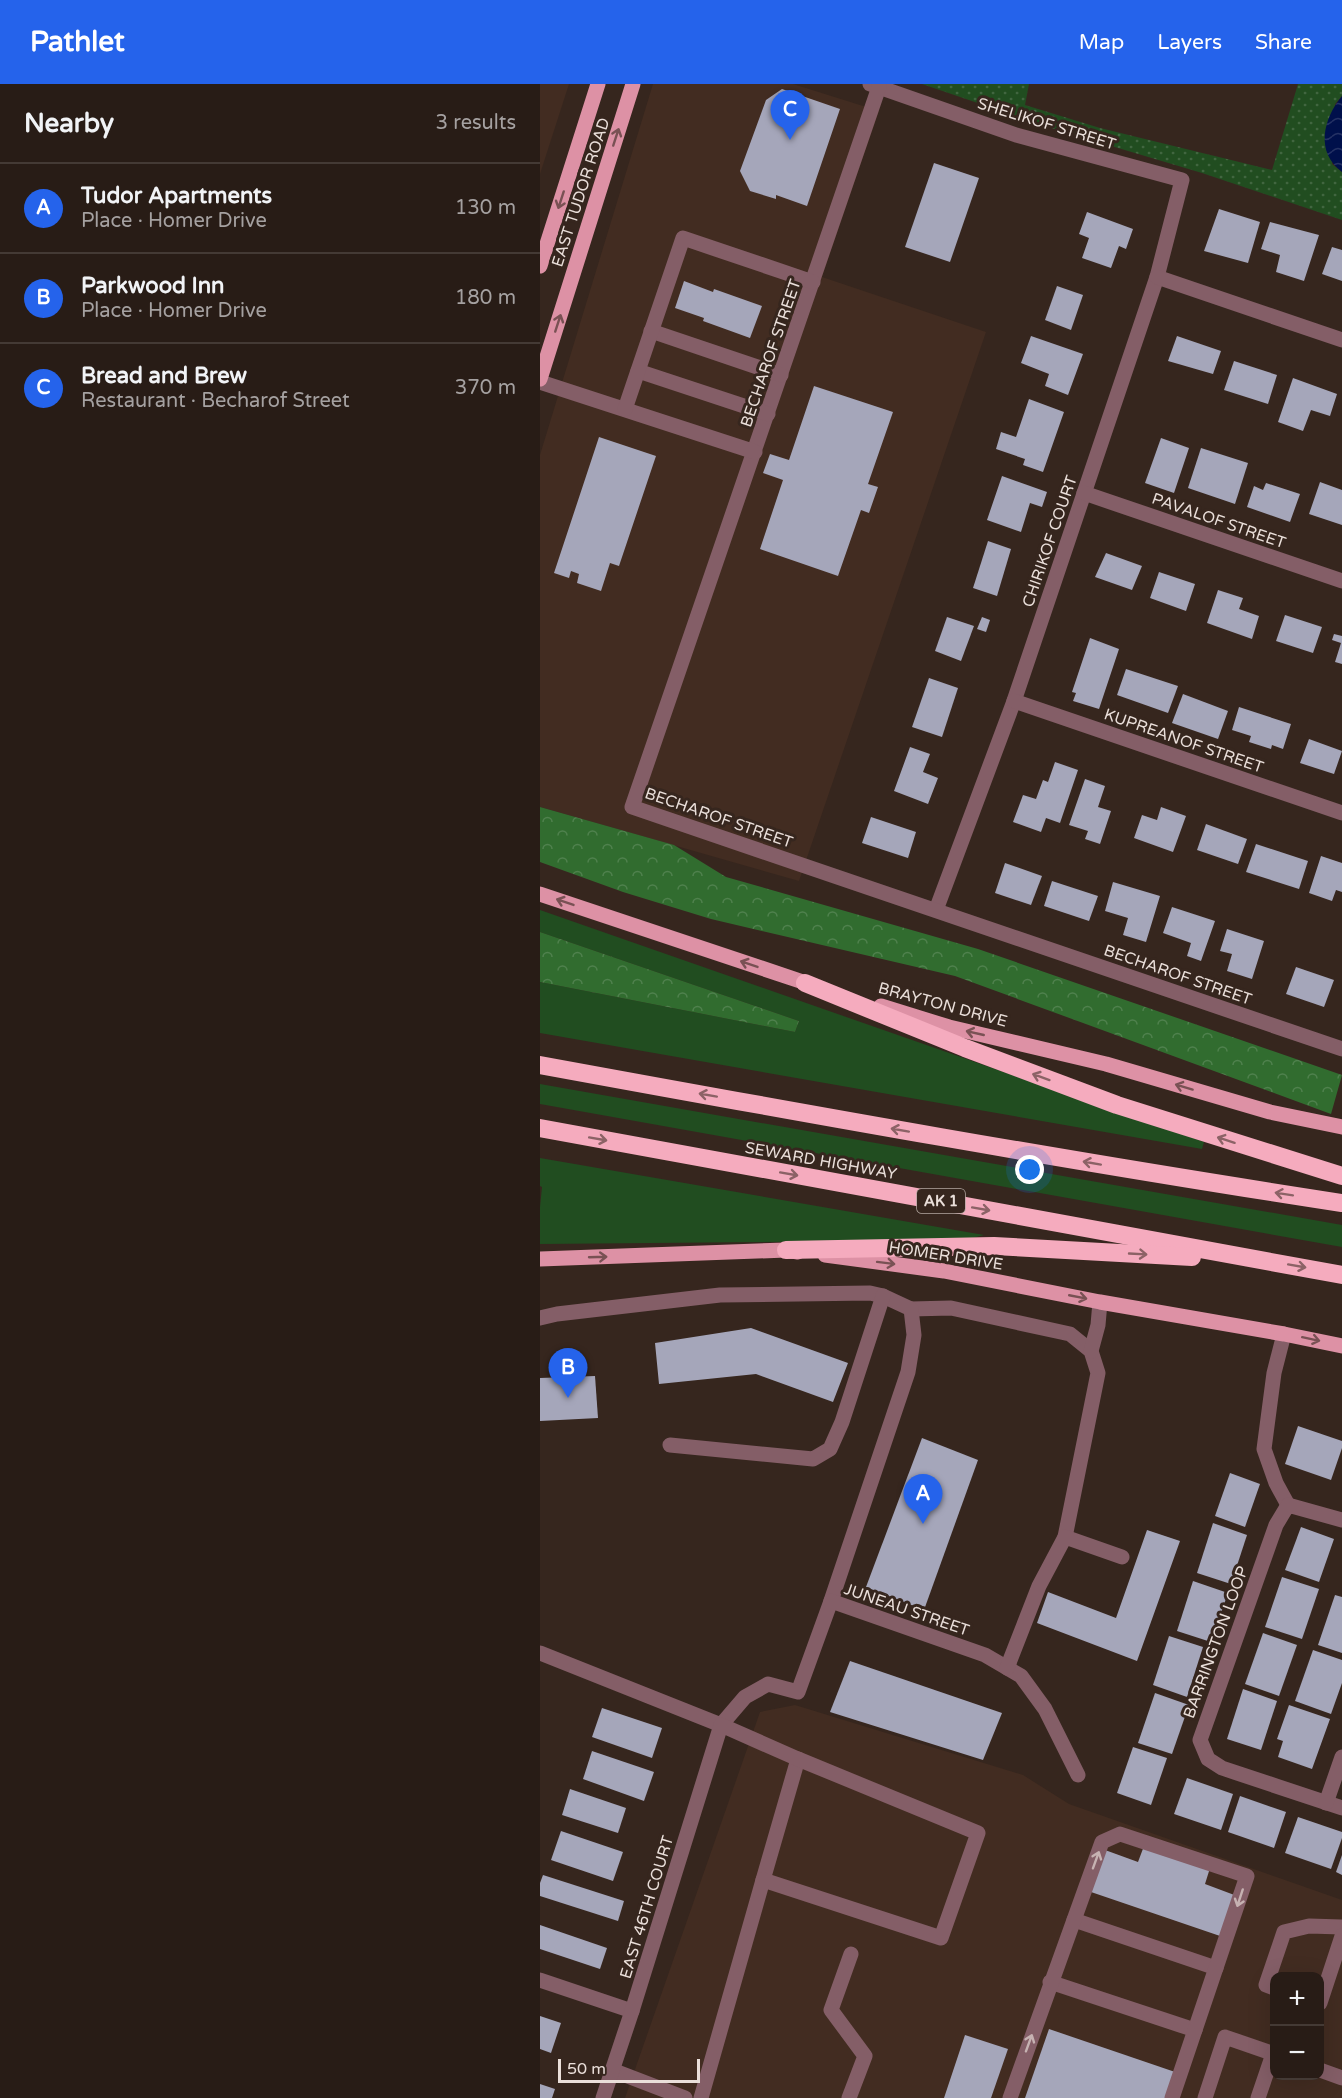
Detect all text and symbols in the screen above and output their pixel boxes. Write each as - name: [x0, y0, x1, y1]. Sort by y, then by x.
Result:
- text: Pathlet: [30, 25, 125, 59]
- text: Map: [1079, 30, 1124, 55]
- text: Layers: [1157, 30, 1222, 55]
- text: Share: [1255, 30, 1312, 55]
- pin: C: [770, 91, 810, 140]
- street label: SHELIKOF STREET: [975, 93, 1119, 155]
- text: Nearby: [24, 108, 114, 139]
- text: 3 results: [436, 111, 516, 135]
- street label: EAST TUDOR ROAD: [547, 115, 615, 270]
- one-way arrow: [612, 128, 623, 147]
- text: Tudor Apartments: [81, 183, 272, 209]
- one-way arrow: [554, 190, 565, 209]
- text: A: [36, 196, 51, 220]
- text: 130 m: [455, 196, 516, 220]
- text: Place · Homer Drive: [81, 209, 267, 233]
- text: Parkwood Inn: [81, 273, 224, 299]
- street label: BECHAROF STREET: [736, 276, 806, 430]
- text: B: [37, 286, 50, 310]
- text: 180 m: [455, 286, 516, 310]
- text: Place · Homer Drive: [81, 299, 267, 323]
- one-way arrow: [553, 314, 564, 333]
- text: Bread and Brew: [81, 363, 247, 389]
- text: C: [37, 376, 50, 400]
- text: 370 m: [455, 376, 516, 400]
- text: Restaurant · Becharof Street: [81, 389, 350, 413]
- street label: CHIRIKOF COURT: [1018, 473, 1082, 610]
- street label: PAVALOF STREET: [1149, 489, 1288, 553]
- street label: KUPREANOF STREET: [1101, 704, 1266, 778]
- street label: BECHAROF STREET: [642, 783, 796, 853]
- one-way arrow: [556, 896, 575, 907]
- street label: BECHAROF STREET: [1101, 940, 1255, 1010]
- one-way arrow: [741, 958, 759, 969]
- street label: BRAYTON DRIVE: [876, 978, 1010, 1032]
- one-way arrow: [965, 1026, 984, 1038]
- one-way arrow: [1033, 1071, 1051, 1082]
- one-way arrow: [1175, 1080, 1194, 1091]
- one-way arrow: [698, 1089, 718, 1100]
- one-way arrow: [890, 1124, 910, 1135]
- one-way arrow: [587, 1134, 607, 1145]
- one-way arrow: [1217, 1134, 1236, 1145]
- street label: SEWARD HIGHWAY: [743, 1138, 898, 1184]
- your location: [1015, 1155, 1044, 1184]
- one-way arrow: [1082, 1157, 1102, 1168]
- one-way arrow: [779, 1169, 799, 1180]
- road number: AK 1: [917, 1189, 965, 1213]
- one-way arrow: [1275, 1189, 1295, 1200]
- one-way arrow: [971, 1204, 991, 1215]
- street label: HOMER DRIVE: [887, 1237, 1004, 1275]
- one-way arrow: [1128, 1249, 1148, 1260]
- one-way arrow: [588, 1251, 608, 1262]
- one-way arrow: [876, 1258, 895, 1269]
- one-way arrow: [1287, 1261, 1306, 1272]
- one-way arrow: [1068, 1292, 1087, 1303]
- one-way arrow: [1301, 1334, 1320, 1346]
- pin: B: [549, 1348, 588, 1398]
- pin: A: [904, 1474, 943, 1524]
- street label: BARRINGTON LOOP: [1179, 1563, 1253, 1721]
- street label: JUNEAU STREET: [841, 1579, 972, 1641]
- street label: EAST 46TH COURT: [616, 1833, 678, 1981]
- one-way arrow: [1091, 1851, 1102, 1869]
- one-way arrow: [1233, 1888, 1244, 1907]
- map controls: [1270, 1972, 1324, 2080]
- button: +: [1270, 1972, 1324, 2026]
- button: −: [1270, 2026, 1324, 2080]
- one-way arrow: [1025, 2034, 1036, 2053]
- scale bar: [558, 2056, 700, 2084]
- text: 50 m: [567, 2059, 606, 2079]

